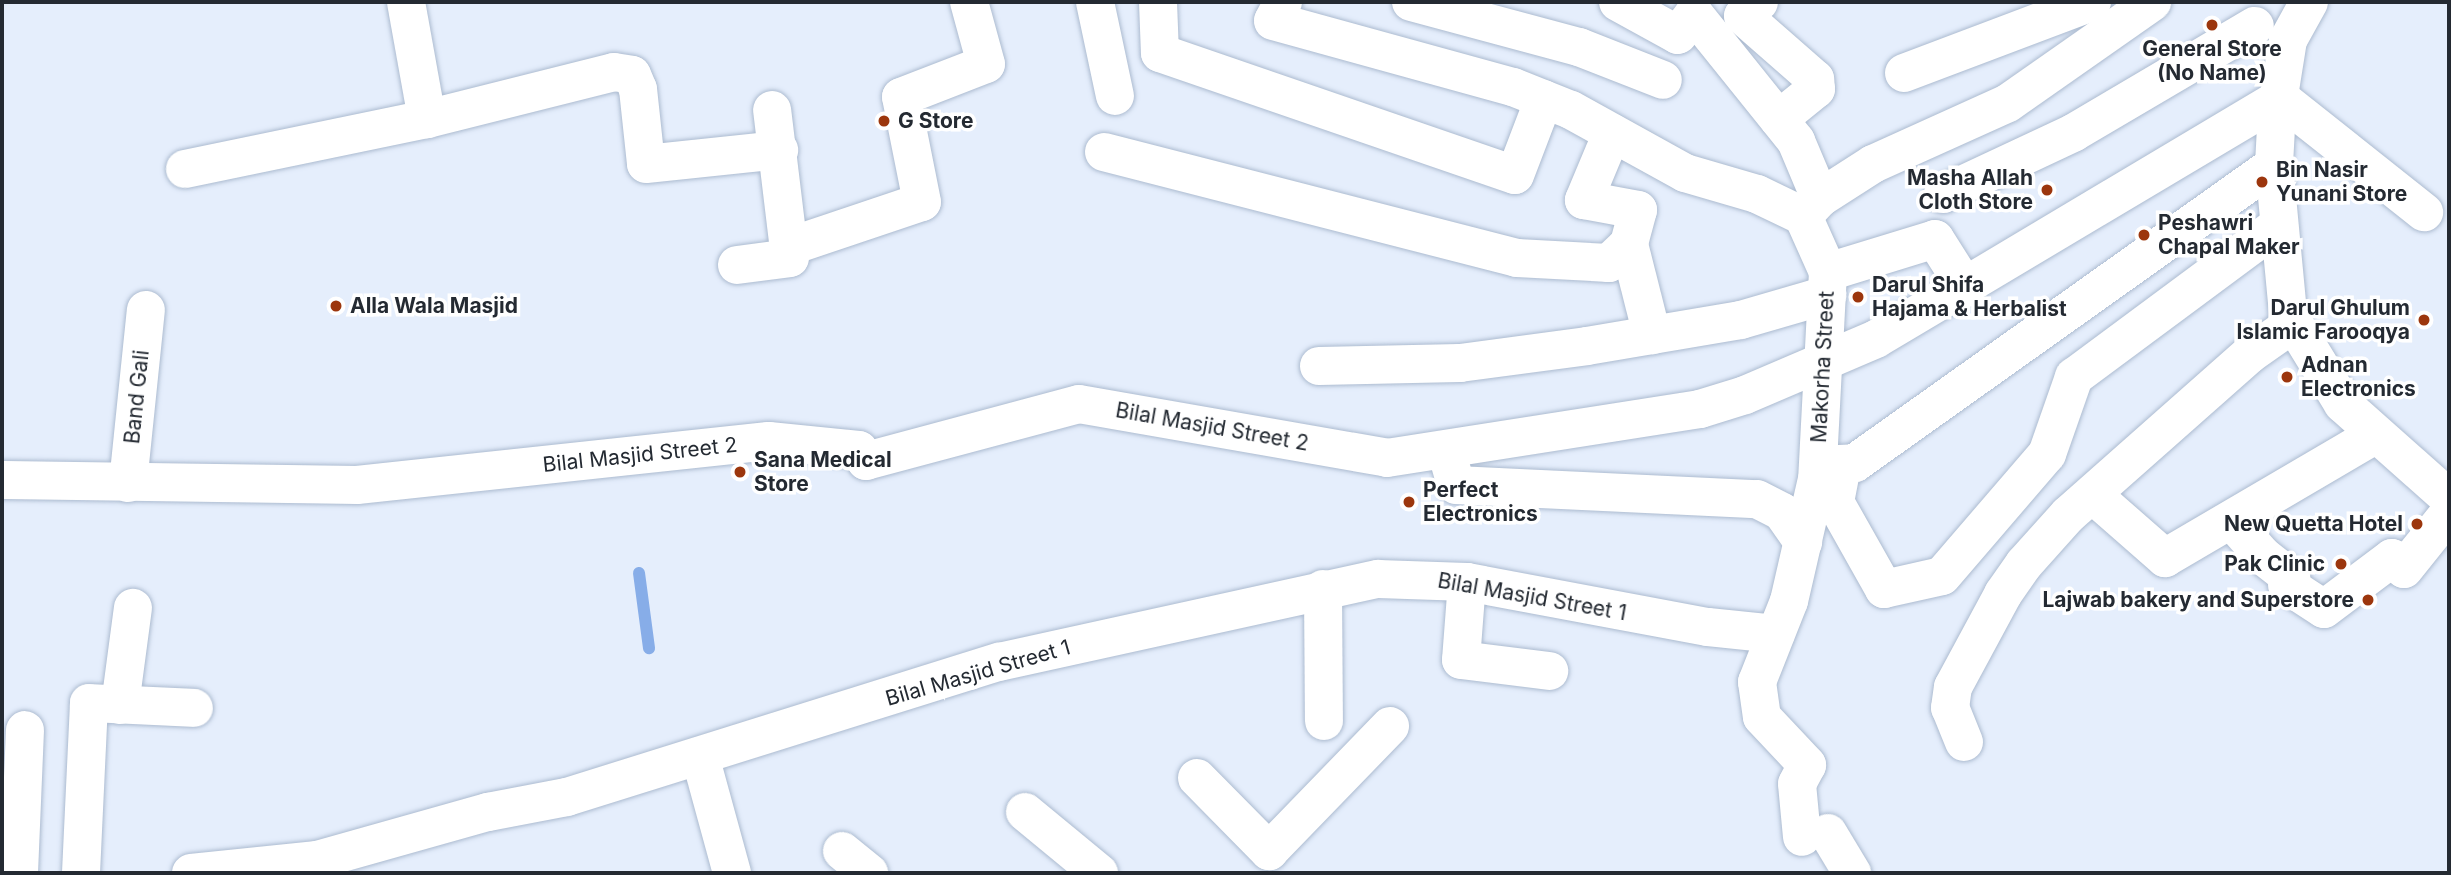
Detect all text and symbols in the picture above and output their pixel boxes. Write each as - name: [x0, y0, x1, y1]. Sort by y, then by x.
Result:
- marker: General Store (No Name): [2204, 17, 2220, 33]
- place label: General Store (No Name): [2142, 36, 2282, 86]
- place label: G Store: [898, 108, 973, 134]
- marker: G Store: [876, 113, 892, 129]
- place label: Bin Nasir Yunani Store: [2276, 157, 2407, 207]
- place label: Masha Allah Cloth Store: [1907, 165, 2033, 215]
- marker: Bin Nasir Yunani Store: [2254, 174, 2270, 190]
- marker: Masha Allah Cloth Store: [2039, 182, 2055, 198]
- place label: Peshawri Chapal Maker: [2158, 210, 2300, 260]
- marker: Peshawri Chapal Maker: [2136, 227, 2152, 243]
- place label: Darul Shifa Hajama & Herbalist: [1872, 272, 2067, 322]
- marker: Darul Shifa Hajama & Herbalist: [1850, 289, 1866, 305]
- street label: Makorha Street: [1806, 290, 1840, 444]
- place label: Alla Wala Masjid: [350, 293, 518, 319]
- place label: Darul Ghulum Islamic Farooqya: [2236, 295, 2410, 345]
- marker: Alla Wala Masjid: [328, 298, 344, 314]
- marker: Darul Ghulum Islamic Farooqya: [2416, 312, 2432, 328]
- street label: Band Gali: [120, 349, 154, 445]
- place label: Adnan Electronics: [2301, 352, 2416, 402]
- marker: Adnan Electronics: [2279, 369, 2295, 385]
- street label: Bilal Masjid Street 2: [1114, 398, 1310, 456]
- street label: Bilal Masjid Street 2: [541, 432, 739, 478]
- place label: Sana Medical Store: [754, 447, 892, 497]
- marker: Sana Medical Store: [732, 464, 748, 480]
- place label: Perfect Electronics: [1423, 477, 1538, 527]
- marker: Perfect Electronics: [1401, 494, 1417, 510]
- place label: New Quetta Hotel: [2224, 511, 2403, 537]
- marker: New Quetta Hotel: [2409, 516, 2425, 532]
- place label: Pak Clinic: [2224, 551, 2325, 577]
- marker: Pak Clinic: [2331, 554, 2351, 574]
- street label: Bilal Masjid Street 1: [1436, 568, 1628, 626]
- place label: Lajwab bakery and Superstore: [2042, 587, 2354, 613]
- marker: Lajwab bakery and Superstore: [2360, 592, 2376, 608]
- street label: Bilal Masjid Street 1: [883, 635, 1073, 711]

